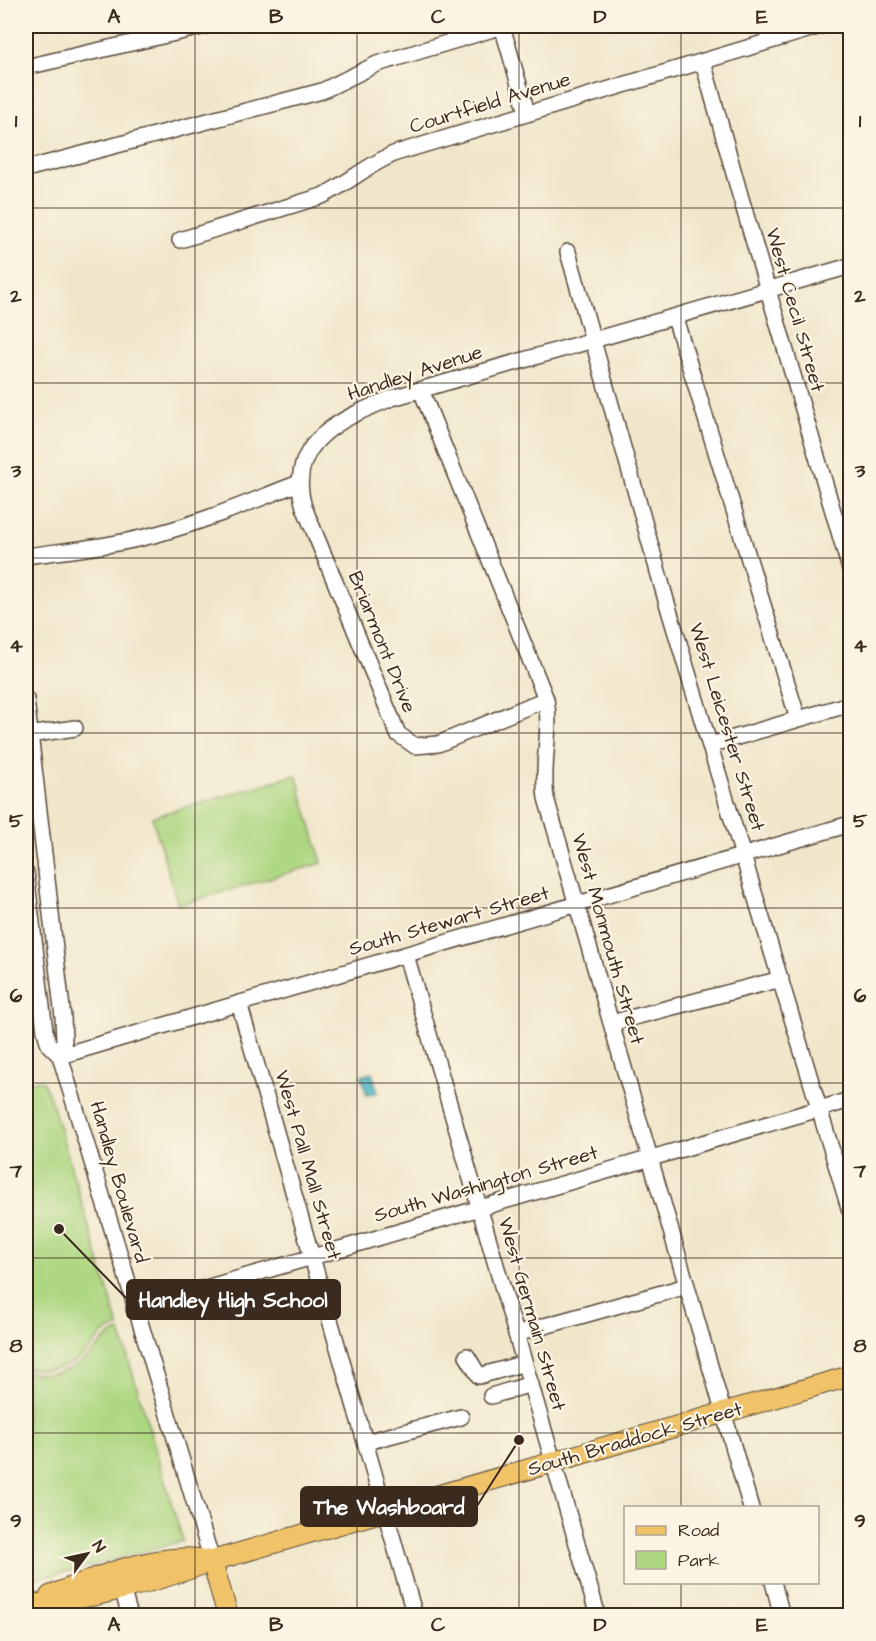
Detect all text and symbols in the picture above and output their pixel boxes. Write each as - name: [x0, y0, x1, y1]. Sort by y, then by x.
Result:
- text: A: [108, 3, 121, 31]
- text: B: [269, 3, 284, 31]
- text: C: [431, 3, 446, 31]
- text: D: [594, 3, 607, 31]
- text: E: [756, 3, 768, 31]
- street label: Courtfield Avenue: [406, 65, 574, 141]
- text: 1: [15, 107, 18, 135]
- text: 1: [859, 107, 862, 135]
- street label: West Cecil Street: [758, 225, 832, 395]
- text: 2: [9, 282, 22, 310]
- text: 2: [853, 282, 866, 310]
- street label: Handley Avenue: [344, 338, 487, 409]
- text: 3: [10, 457, 22, 485]
- text: 3: [854, 457, 866, 485]
- street label: Briarmont Drive: [341, 567, 423, 717]
- street label: West Leicester Street: [682, 619, 772, 835]
- text: 4: [9, 632, 23, 660]
- text: 4: [853, 632, 867, 660]
- text: 5: [9, 807, 24, 835]
- text: 5: [853, 807, 868, 835]
- street label: West Monmouth Street: [564, 830, 652, 1048]
- street label: South Stewart Street: [346, 879, 552, 963]
- text: 6: [10, 982, 23, 1010]
- text: 6: [854, 982, 867, 1010]
- street label: West Pall Mall Street: [268, 1067, 348, 1263]
- street label: Handley Boulevard: [82, 1098, 155, 1266]
- street label: South Washington Street: [371, 1139, 601, 1230]
- text: 7: [9, 1157, 23, 1185]
- text: 7: [853, 1157, 867, 1185]
- street label: West Germain Street: [491, 1214, 573, 1414]
- callout: Handley High School: [127, 1280, 340, 1319]
- text: Handley High School: [139, 1286, 328, 1318]
- text: 8: [10, 1332, 23, 1360]
- text: 8: [854, 1332, 867, 1360]
- street label: South Braddock Street: [524, 1395, 746, 1483]
- callout: The Washboard: [301, 1487, 477, 1526]
- text: The Washboard: [312, 1493, 465, 1522]
- legend: [624, 1506, 819, 1584]
- text: 9: [10, 1507, 22, 1535]
- text: 9: [854, 1507, 866, 1535]
- text: Road: [678, 1518, 719, 1543]
- north arrow: [57, 1524, 117, 1584]
- text: N: [87, 1536, 111, 1557]
- text: Park: [678, 1548, 720, 1573]
- text: A: [108, 1611, 121, 1639]
- text: B: [269, 1611, 284, 1639]
- text: C: [431, 1611, 446, 1639]
- text: D: [594, 1611, 607, 1639]
- text: E: [756, 1611, 768, 1639]

